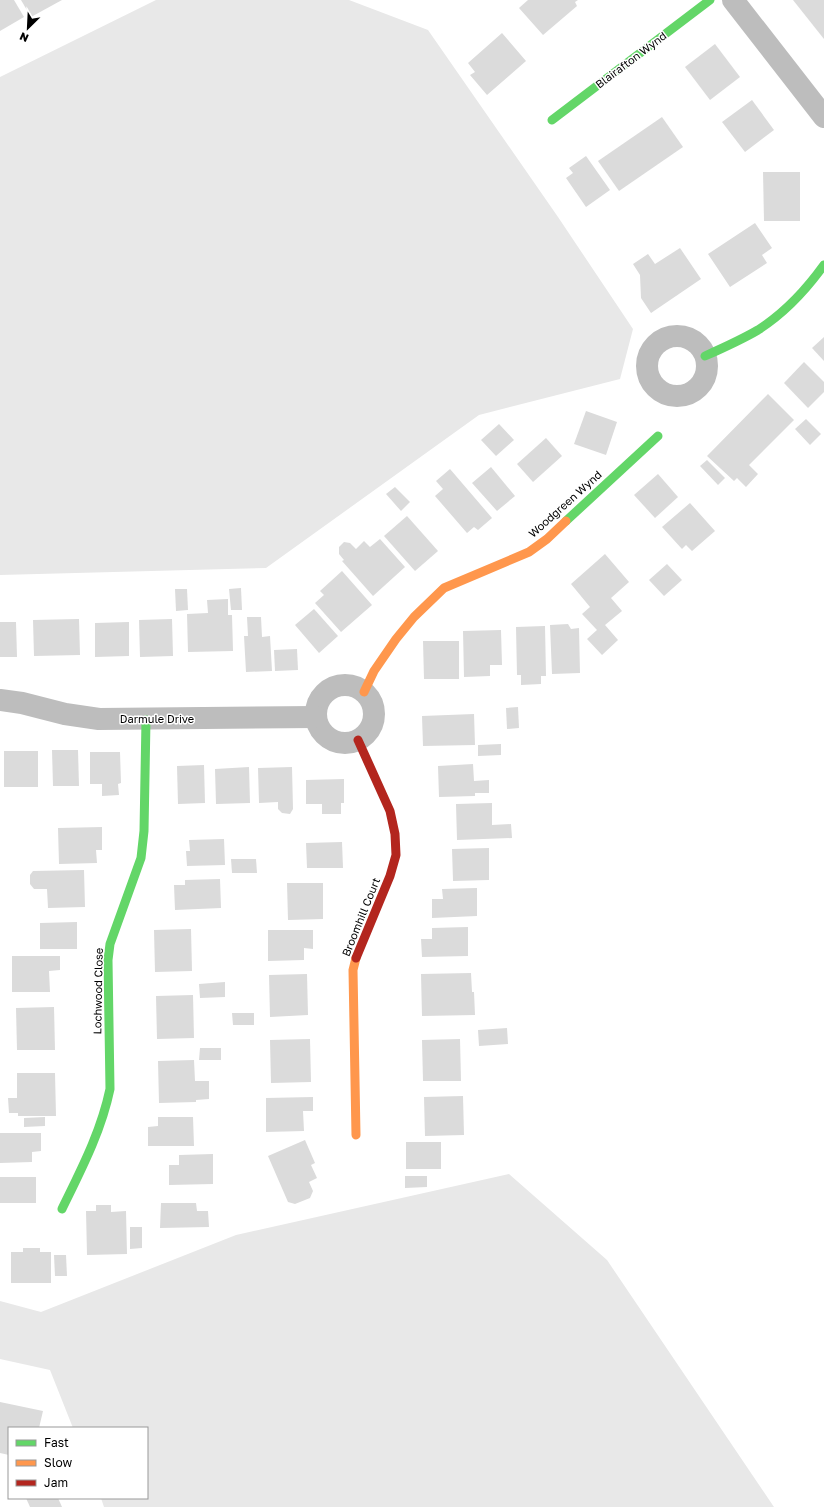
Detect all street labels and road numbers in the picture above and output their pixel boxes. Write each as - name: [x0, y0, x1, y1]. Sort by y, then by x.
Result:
- street label: Blairafton Wynd: [593, 29, 669, 90]
- street label: Woodgreen Wynd: [526, 467, 604, 540]
- street label: Darmule Drive: [120, 712, 194, 725]
- street label: Broomhill Court: [339, 876, 382, 958]
- street label: Lochwood Close: [90, 948, 105, 1034]

